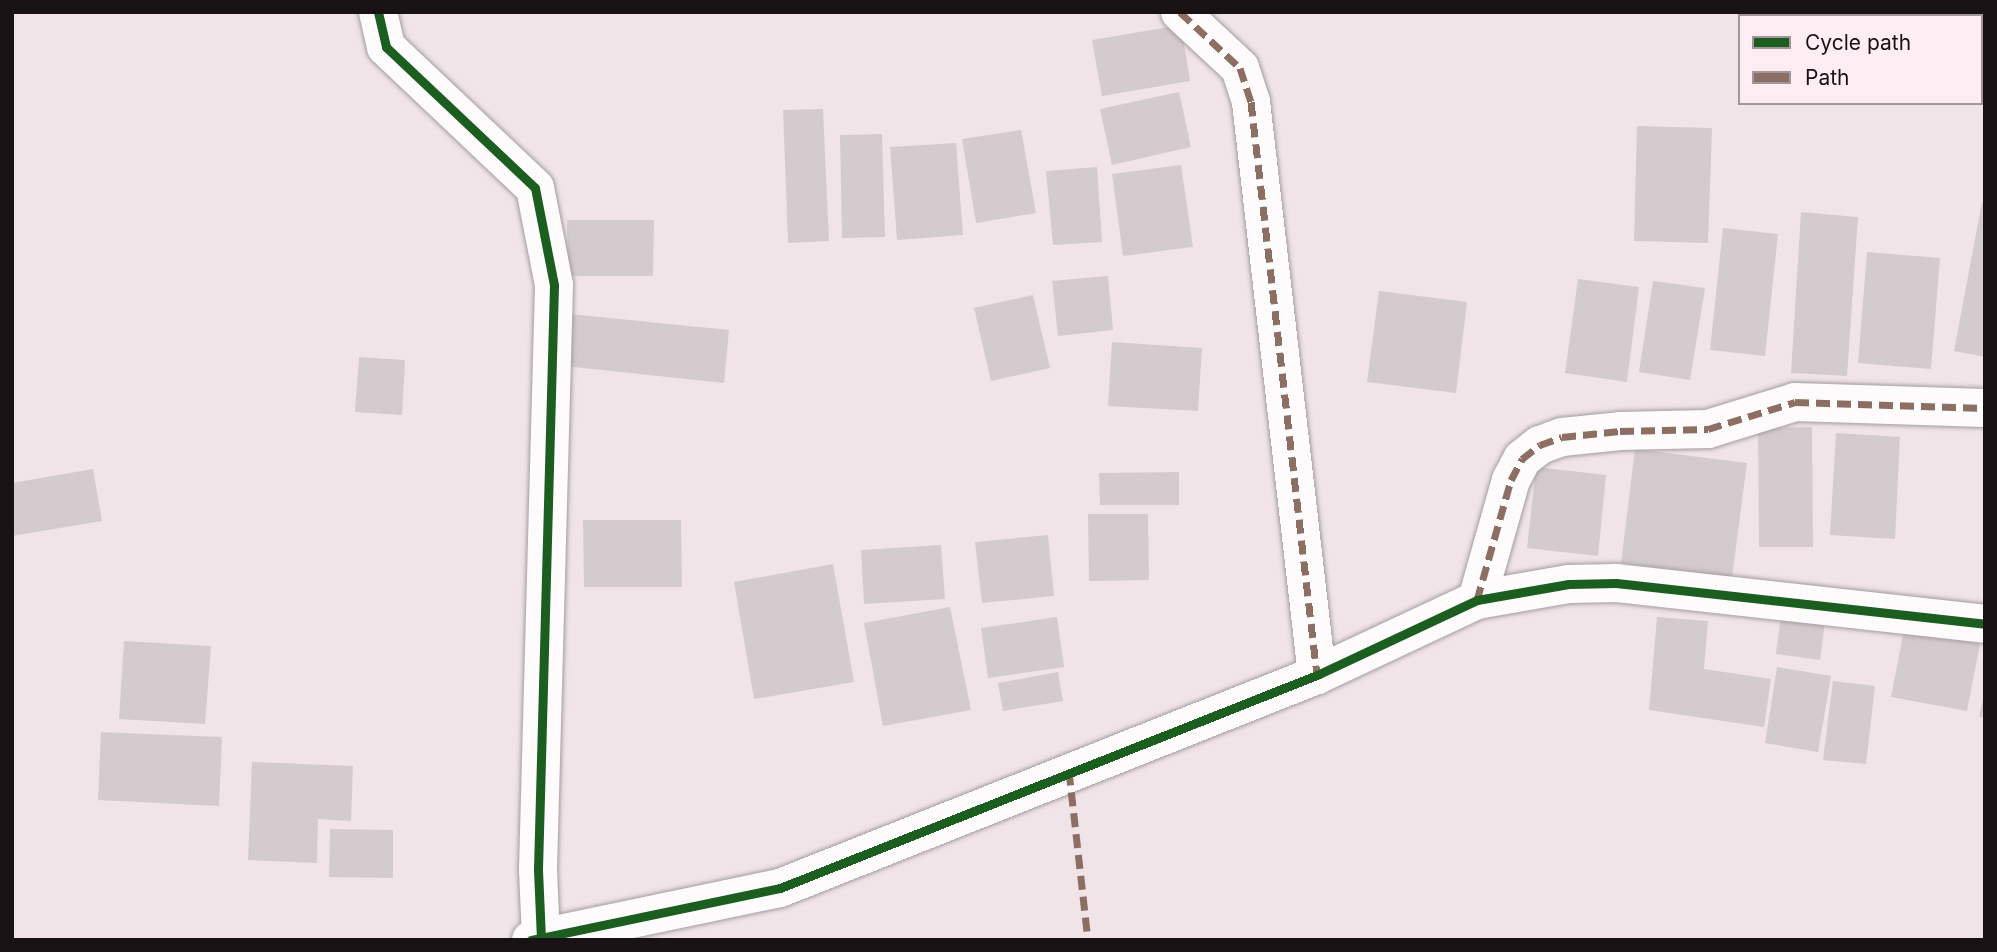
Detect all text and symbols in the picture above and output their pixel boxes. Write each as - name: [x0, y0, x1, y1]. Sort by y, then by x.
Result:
- legend: [1738, 14, 1983, 105]
- text: Cycle path: [1805, 30, 1911, 55]
- text: Path: [1805, 65, 1850, 90]

